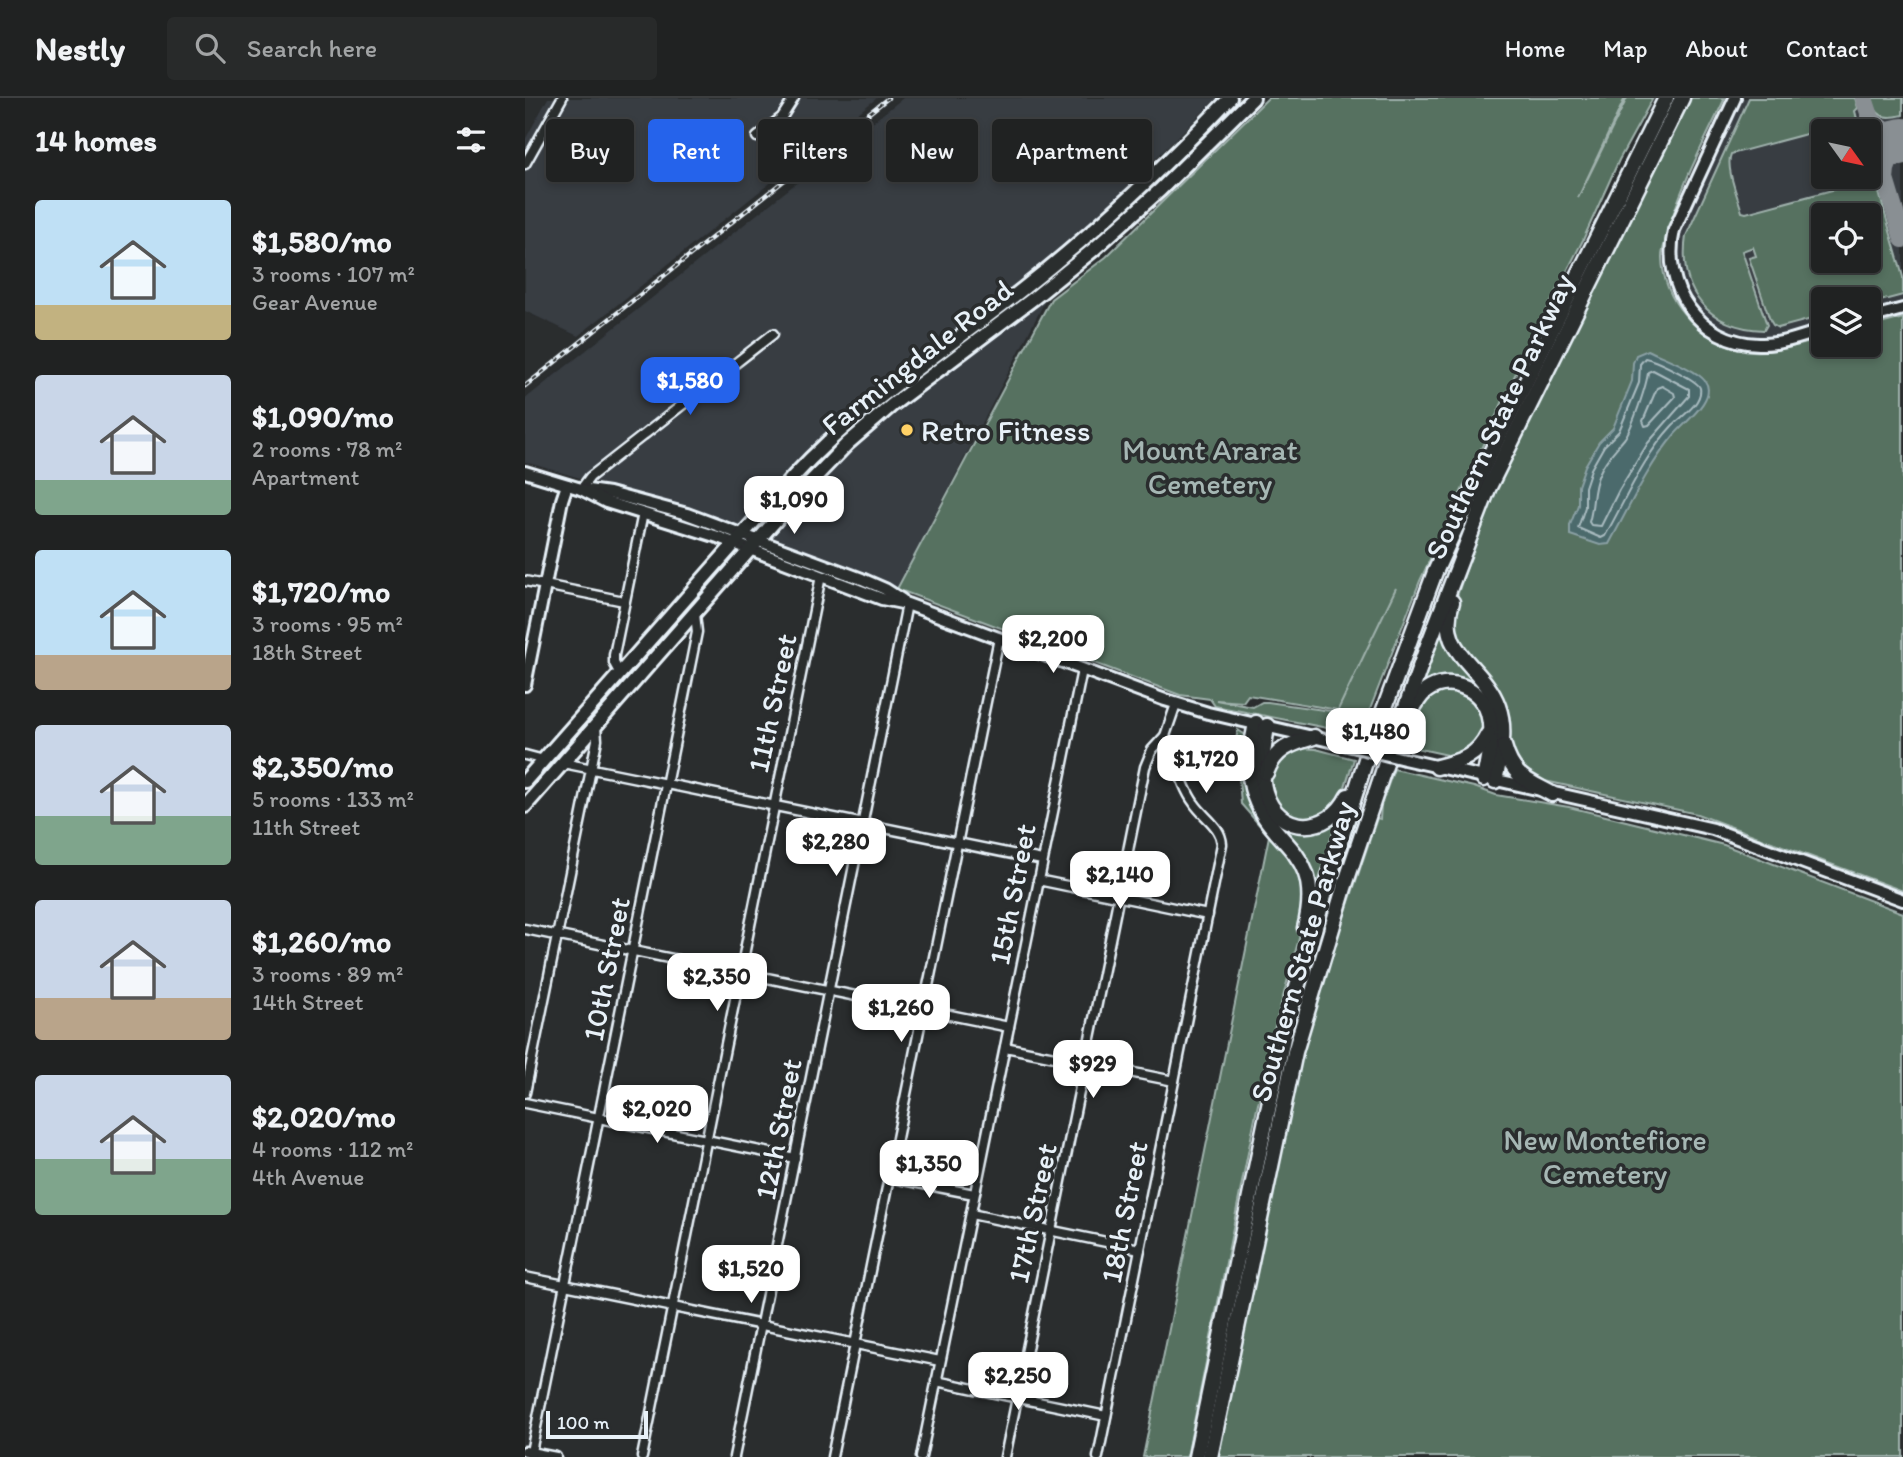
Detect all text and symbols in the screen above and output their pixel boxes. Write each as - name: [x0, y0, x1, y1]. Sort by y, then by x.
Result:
- search box: [167, 17, 657, 80]
- text: Nestly: [35, 29, 125, 68]
- icon: search: [191, 29, 229, 67]
- text: Search here: [247, 32, 377, 64]
- text: Home: [1505, 34, 1565, 63]
- text: Map: [1603, 34, 1647, 63]
- text: About: [1685, 34, 1748, 63]
- text: Contact: [1786, 34, 1868, 63]
- chip: Buy: [546, 119, 634, 182]
- chip: Rent: [648, 119, 744, 182]
- chip: Filters: [758, 119, 872, 182]
- chip: New: [886, 119, 978, 182]
- chip: Apartment: [992, 119, 1152, 182]
- north arrow: [1811, 119, 1881, 189]
- map controls: [1811, 119, 1881, 357]
- icon: filters: [452, 121, 490, 159]
- text: 14 homes: [35, 122, 157, 159]
- button: locate: [1811, 203, 1881, 273]
- text: $1,580/mo: [252, 223, 392, 260]
- icon: home: [91, 228, 175, 312]
- text: 3 rooms · 107 m²: [252, 260, 415, 288]
- street label: Southern State Parkway: [1417, 267, 1581, 565]
- street label: Farmingdale Road: [814, 270, 1020, 443]
- button: layers: [1811, 287, 1881, 357]
- text: Gear Avenue: [252, 288, 378, 316]
- pin: $1,580: [633, 358, 747, 417]
- text: $1,580: [657, 366, 723, 394]
- text: $1,090/mo: [252, 398, 394, 435]
- icon: home: [91, 403, 175, 487]
- place label: Retro Fitness: [921, 412, 1090, 449]
- marker: Retro Fitness: [899, 422, 915, 438]
- park label: Mount Ararat Cemetery: [1122, 431, 1298, 502]
- text: 2 rooms · 78 m²: [252, 435, 402, 463]
- text: Apartment: [252, 463, 359, 491]
- pin: $1,090: [737, 476, 851, 536]
- text: $1,090: [760, 485, 828, 513]
- text: $1,720/mo: [252, 573, 390, 610]
- icon: home: [91, 578, 175, 662]
- text: 3 rooms · 95 m²: [252, 610, 403, 638]
- pin: $2,200: [996, 616, 1110, 675]
- text: $2,200: [1018, 624, 1088, 652]
- street label: 11th Street: [739, 630, 805, 776]
- text: 18th Street: [252, 638, 362, 666]
- pin: $1,480: [1319, 708, 1433, 768]
- text: $1,480: [1342, 717, 1410, 745]
- pin: $1,720: [1149, 736, 1263, 795]
- text: $1,720: [1173, 744, 1239, 772]
- text: $2,350/mo: [252, 748, 394, 785]
- icon: home: [91, 753, 175, 837]
- text: 5 rooms · 133 m²: [252, 785, 414, 813]
- street label: Southern State Parkway: [1241, 796, 1363, 1106]
- text: 11th Street: [252, 813, 360, 841]
- pin: $2,280: [779, 818, 893, 878]
- street label: 15th Street: [980, 820, 1044, 968]
- text: $2,280: [802, 827, 870, 855]
- pin: $2,140: [1063, 852, 1177, 911]
- text: $2,140: [1086, 860, 1154, 888]
- street label: 10th Street: [574, 894, 638, 1044]
- text: $1,260/mo: [252, 923, 391, 960]
- icon: home: [91, 928, 175, 1012]
- pin: $2,350: [660, 954, 774, 1013]
- text: 3 rooms · 89 m²: [252, 960, 403, 988]
- text: $2,350: [683, 962, 751, 990]
- pin: $1,260: [844, 984, 958, 1044]
- text: 14th Street: [252, 988, 363, 1016]
- text: $1,260: [868, 993, 934, 1021]
- pin: $929: [1052, 1040, 1134, 1100]
- text: $929: [1069, 1049, 1117, 1077]
- street label: 12th Street: [746, 1055, 810, 1203]
- pin: $2,020: [600, 1086, 714, 1145]
- text: $2,020: [622, 1094, 692, 1122]
- text: $2,020/mo: [252, 1098, 396, 1135]
- icon: home: [91, 1103, 175, 1187]
- park label: New Montefiore Cemetery: [1503, 1121, 1707, 1192]
- text: 4 rooms · 112 m²: [252, 1135, 413, 1163]
- street label: 18th Street: [1092, 1138, 1156, 1286]
- pin: $1,350: [872, 1140, 986, 1200]
- street label: 17th Street: [999, 1140, 1065, 1286]
- text: $1,350: [896, 1149, 962, 1177]
- text: 4th Avenue: [252, 1163, 364, 1191]
- pin: $1,520: [694, 1246, 808, 1305]
- text: $1,520: [718, 1254, 784, 1282]
- pin: $2,250: [961, 1352, 1075, 1412]
- text: $2,250: [984, 1361, 1052, 1389]
- scale bar: [546, 1408, 647, 1440]
- text: 100 m: [557, 1411, 609, 1434]

